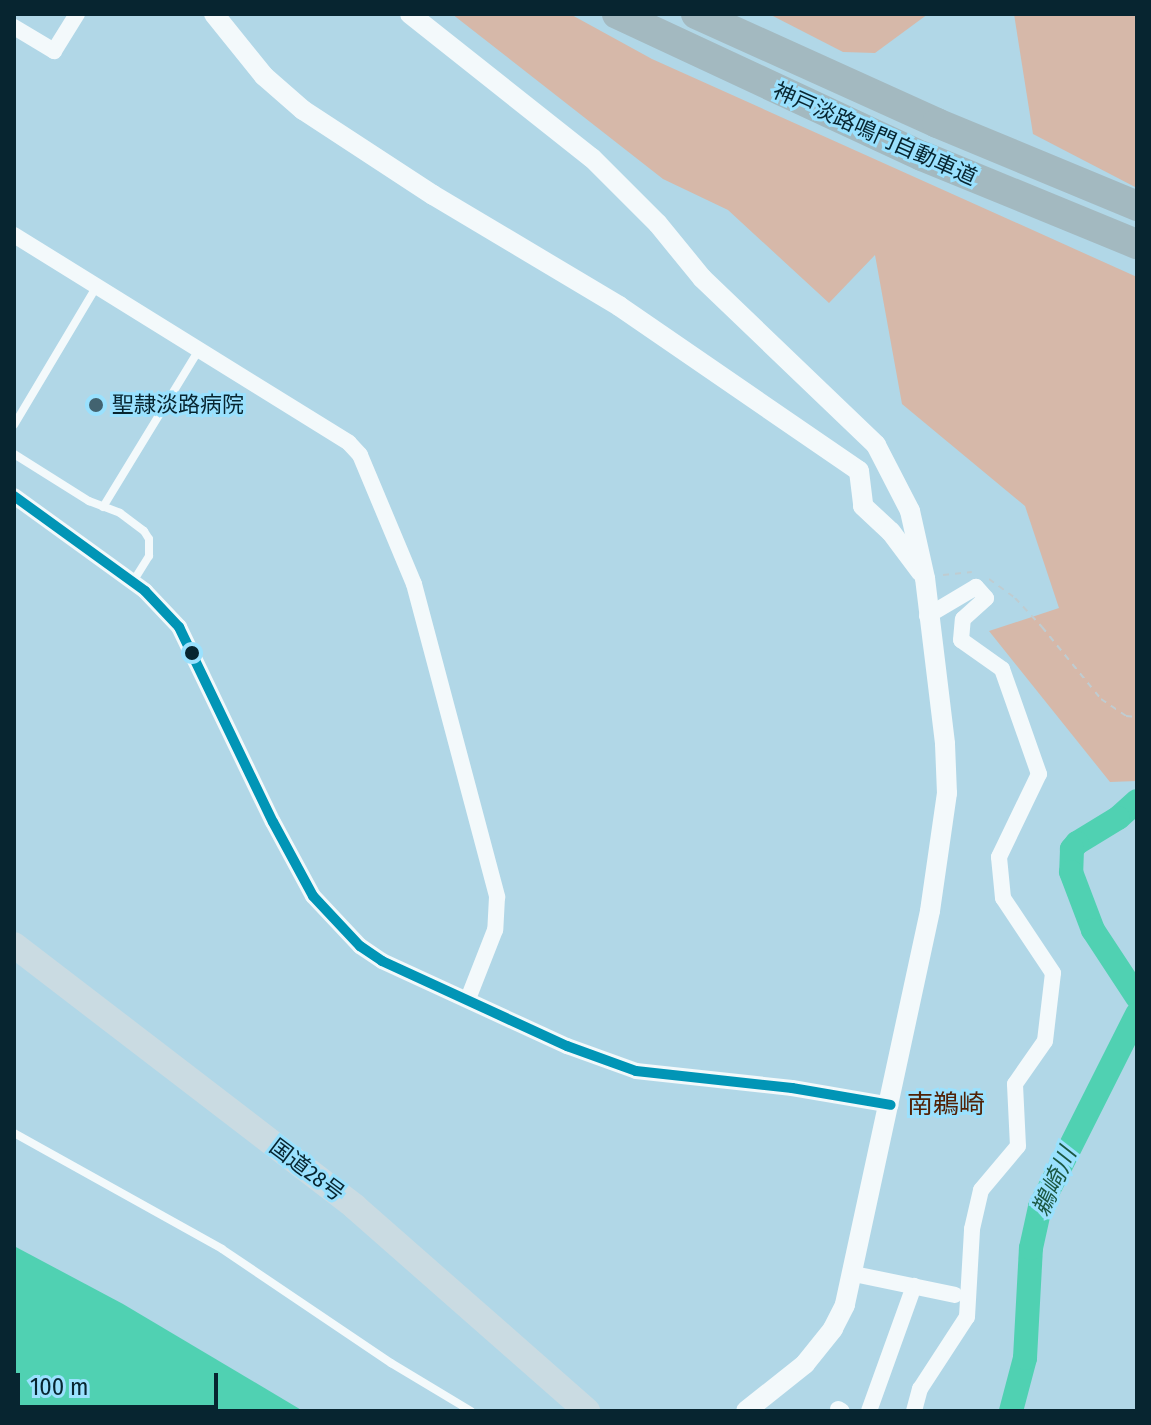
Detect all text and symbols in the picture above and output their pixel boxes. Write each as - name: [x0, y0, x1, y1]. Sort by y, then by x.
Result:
- street label: 神戸淡路鳴門自動車道: [769, 77, 981, 191]
- place label: 聖隷淡路病院: [112, 392, 244, 418]
- marker: 聖隷淡路病院: [87, 396, 105, 414]
- unlabelled marker: [184, 645, 200, 661]
- district label: 南鵜崎: [907, 1089, 985, 1121]
- street label: 国道28号: [264, 1133, 350, 1207]
- water label: 鵜崎川: [1027, 1143, 1083, 1221]
- scale bar: [20, 1357, 222, 1407]
- text: 100 m: [30, 1373, 88, 1401]

